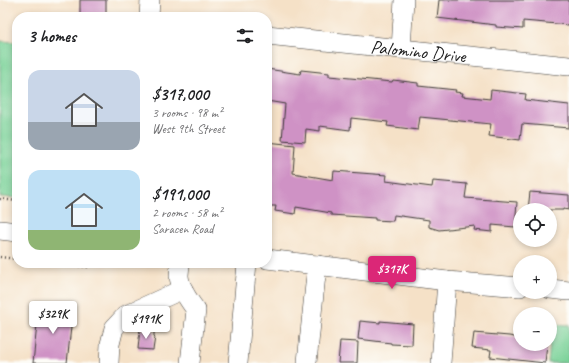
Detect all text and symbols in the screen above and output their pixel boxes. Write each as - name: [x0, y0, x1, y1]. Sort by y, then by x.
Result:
- icon: filters: [234, 25, 256, 47]
- text: 3 homes: [28, 26, 76, 47]
- street label: Palomino Drive: [369, 35, 469, 69]
- text: $317,000: [152, 84, 209, 105]
- icon: home: [60, 86, 108, 134]
- text: 3 rooms · 98 m²: [152, 105, 222, 121]
- text: West 9th Street: [152, 121, 225, 137]
- text: $191,000: [152, 184, 209, 205]
- icon: home: [60, 186, 108, 234]
- map controls: [513, 203, 557, 351]
- button: locate: [513, 203, 557, 247]
- text: 2 rooms · 58 m²: [152, 205, 222, 221]
- text: Saracen Road: [152, 221, 213, 237]
- button: +: [513, 255, 557, 299]
- pin: $317K: [364, 256, 420, 290]
- text: $317K: [377, 261, 407, 277]
- pin: $329K: [25, 301, 81, 335]
- text: $329K: [38, 306, 68, 322]
- pin: $191K: [118, 306, 174, 340]
- button: −: [513, 307, 557, 351]
- text: $191K: [131, 311, 161, 327]

